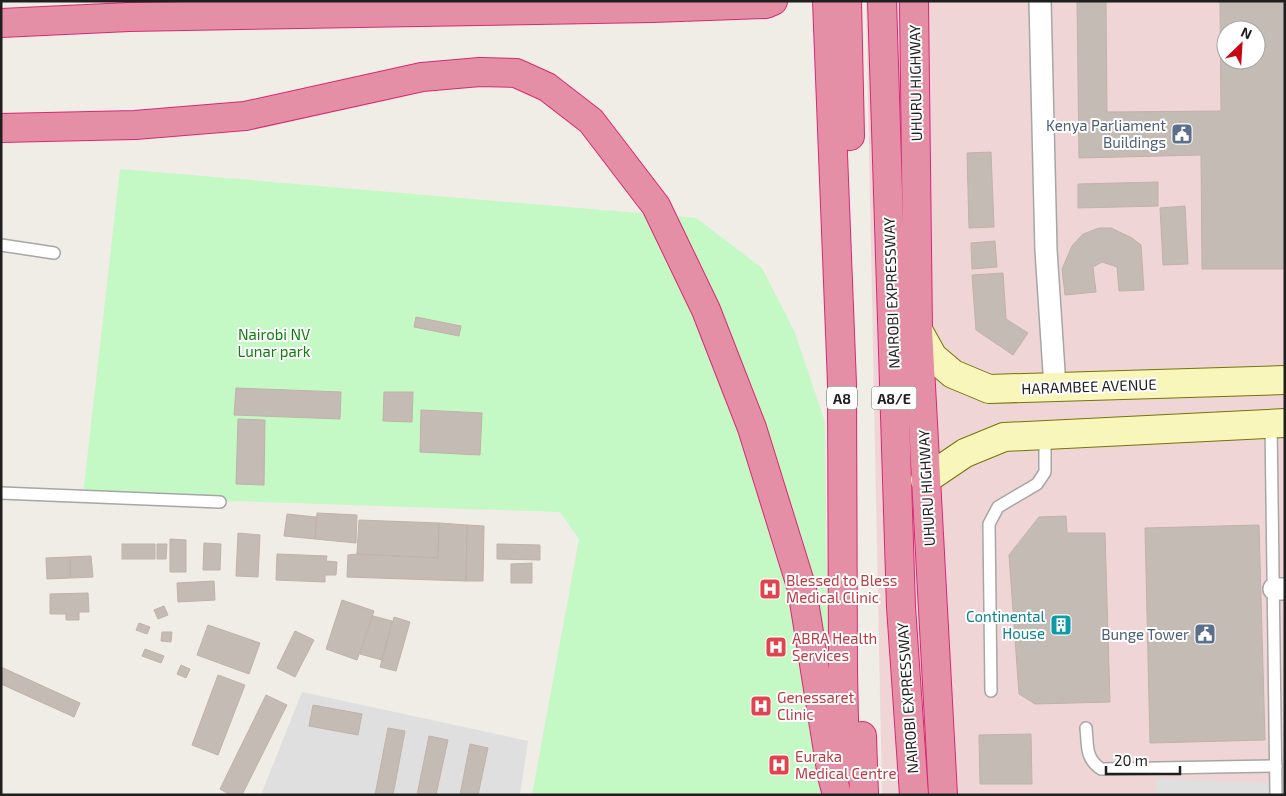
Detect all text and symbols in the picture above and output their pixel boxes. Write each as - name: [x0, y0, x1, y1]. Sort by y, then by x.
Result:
- north arrow: [1216, 20, 1266, 70]
- text: N: [1239, 23, 1255, 43]
- street label: UHURU HIGHWAY: [905, 24, 925, 142]
- place label: Kenya Parliament Buildings: [1046, 116, 1166, 151]
- public building icon: Kenya Parliament Buildings: [1170, 122, 1194, 146]
- street label: NAIROBI EXPRESSWAY: [879, 216, 903, 369]
- park label: Nairobi NV Lunar park: [238, 325, 311, 360]
- street label: HARAMBEE AVENUE: [1021, 375, 1157, 397]
- road number: A8: [827, 386, 857, 409]
- road number: A8/E: [872, 386, 916, 409]
- street label: UHURU HIGHWAY: [914, 429, 938, 547]
- place label: Blessed to Bless Medical Clinic: [786, 571, 897, 606]
- hospital icon: Blessed to Bless Medical Clinic: [758, 577, 782, 601]
- place label: Continental House: [966, 607, 1046, 642]
- building icon: Continental House: [1049, 613, 1073, 637]
- street label: NAIROBI EXPRESSWAY: [893, 621, 921, 774]
- public building icon: Bunge Tower: [1193, 622, 1217, 646]
- place label: Bunge Tower: [1101, 625, 1189, 643]
- place label: ABRA Health Services: [792, 629, 877, 664]
- hospital icon: ABRA Health Services: [764, 635, 788, 659]
- place label: Genessaret Clinic: [777, 688, 855, 723]
- hospital icon: Genessaret Clinic: [749, 694, 773, 718]
- scale bar: [1106, 744, 1180, 776]
- place label: Euraka Medical Centre: [795, 747, 896, 782]
- text: 20 m: [1114, 751, 1148, 769]
- hospital icon: Euraka Medical Centre: [767, 753, 791, 777]

